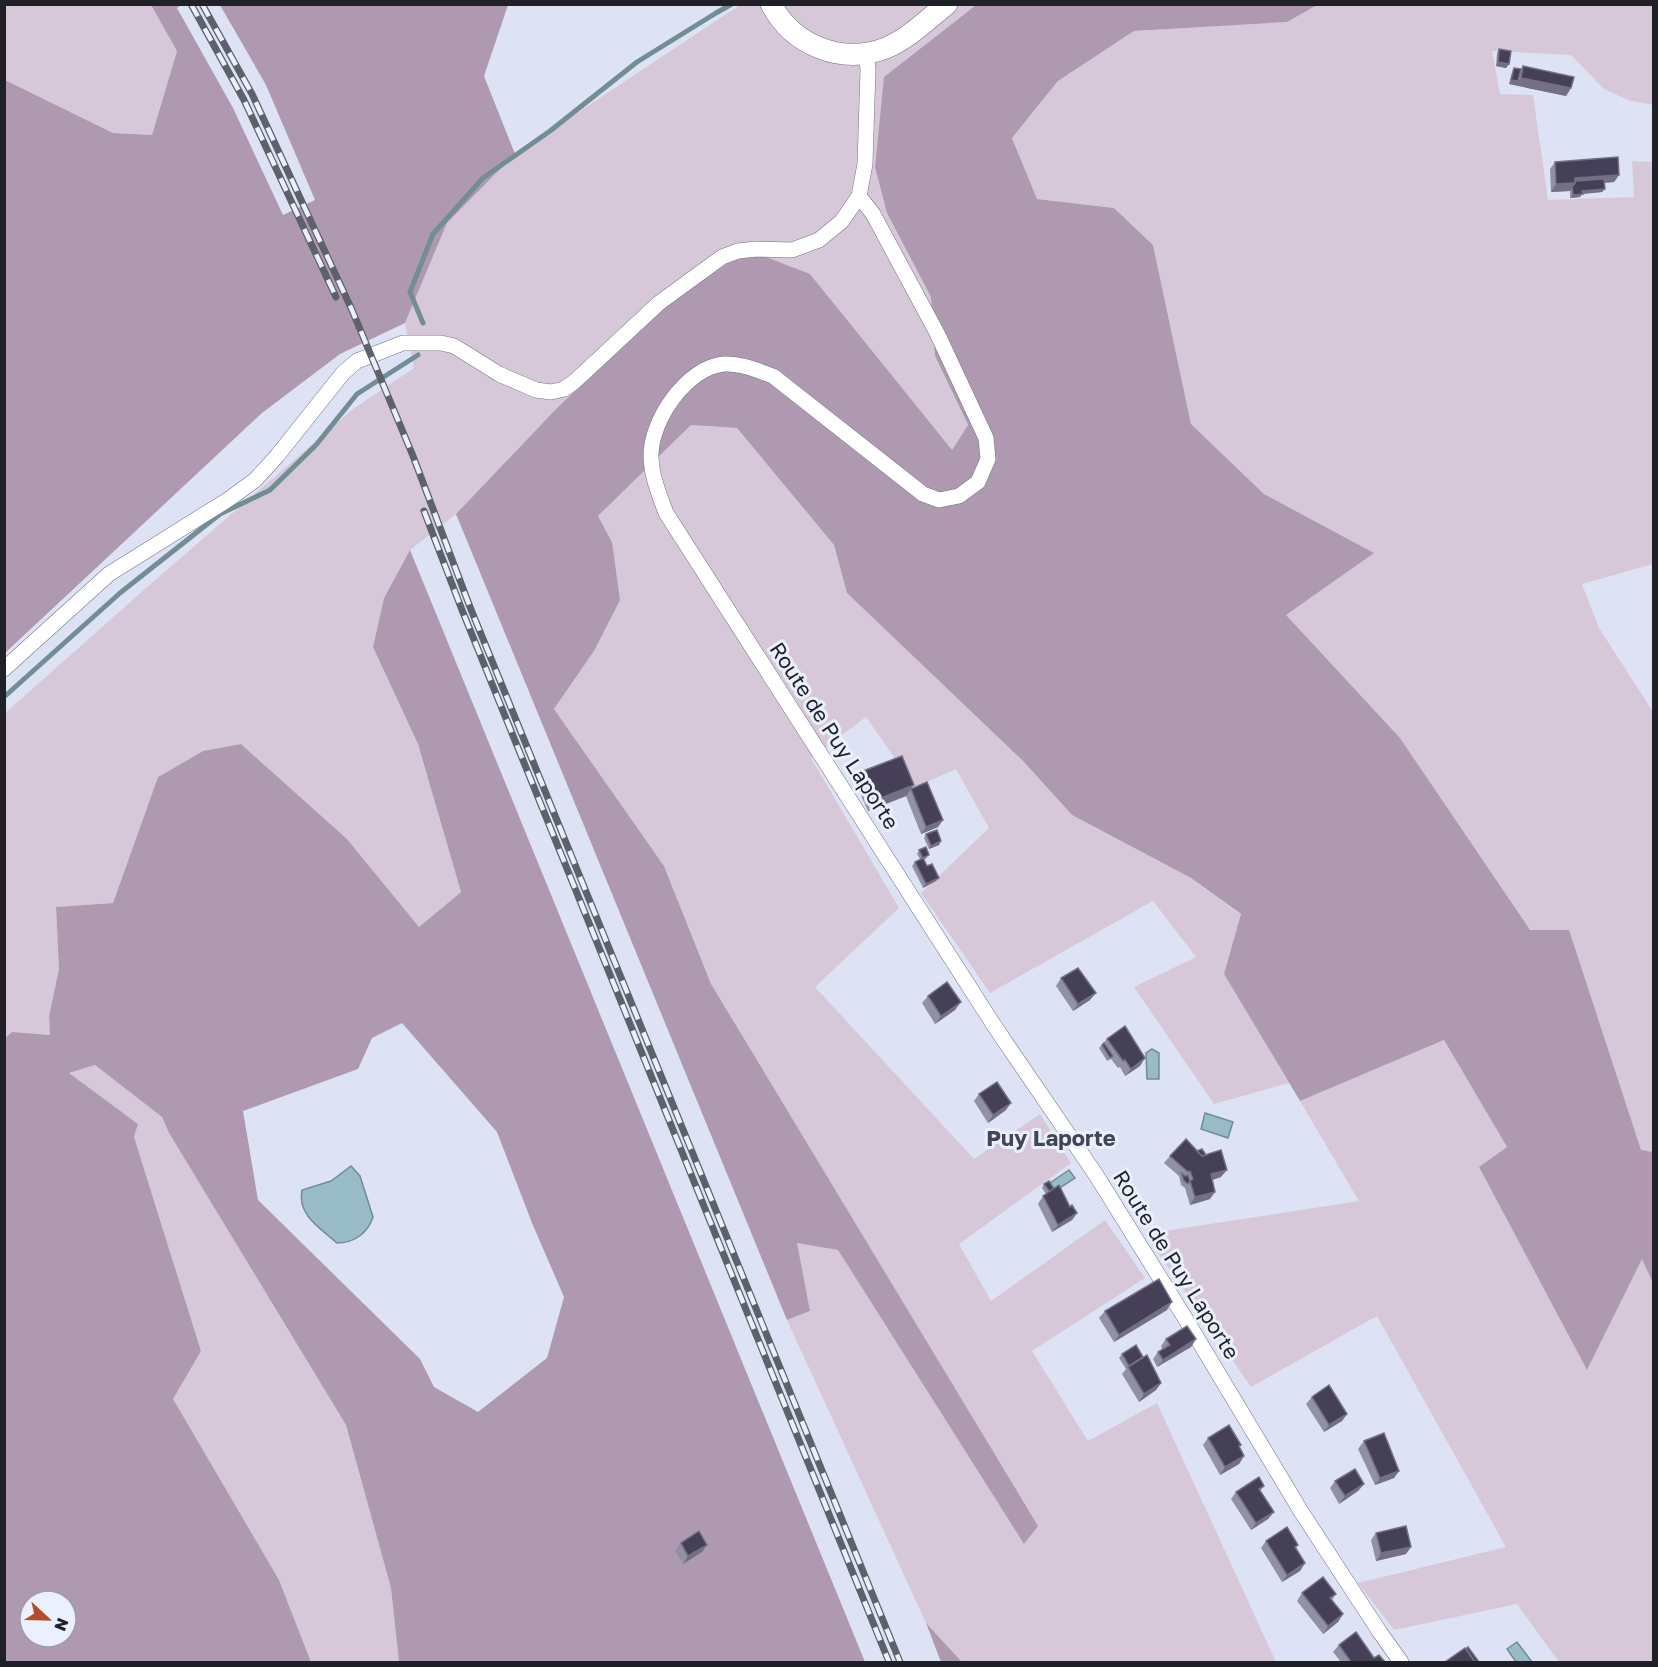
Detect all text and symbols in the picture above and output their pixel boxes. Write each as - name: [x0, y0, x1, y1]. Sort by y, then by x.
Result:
- street label: Route de Puy Laporte: [765, 637, 905, 834]
- district label: Puy Laporte: [986, 1124, 1116, 1151]
- street label: Route de Puy Laporte: [1108, 1165, 1246, 1364]
- north arrow: [18, 1589, 78, 1649]
- text: N: [50, 1615, 73, 1634]

